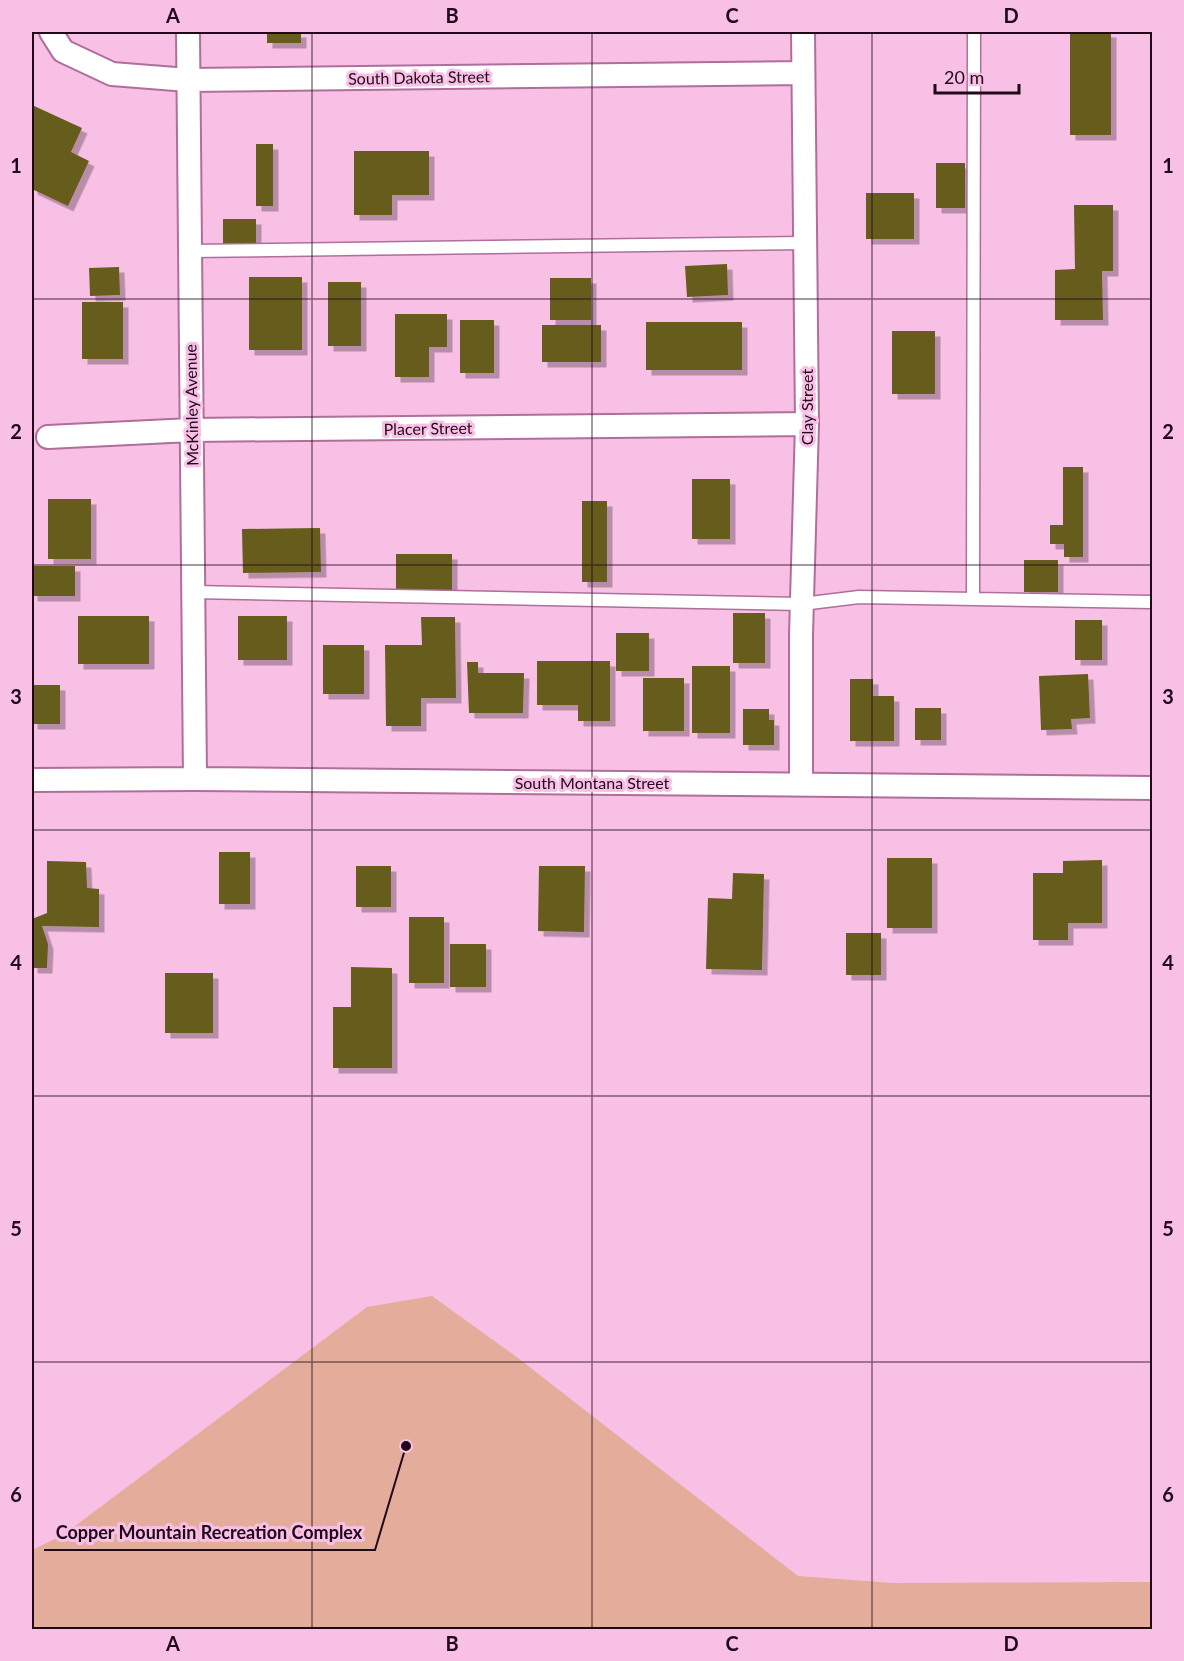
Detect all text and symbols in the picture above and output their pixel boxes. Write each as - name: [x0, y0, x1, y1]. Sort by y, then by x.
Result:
- text: A: [165, 3, 180, 27]
- text: B: [445, 3, 459, 27]
- text: C: [725, 3, 739, 27]
- text: D: [1003, 3, 1019, 27]
- scale bar: [935, 57, 1019, 95]
- street label: South Dakota Street: [348, 66, 490, 88]
- text: 20 m: [944, 66, 984, 88]
- text: 1: [10, 153, 22, 177]
- text: 1: [1162, 153, 1174, 177]
- street label: McKinley Avenue: [180, 344, 202, 466]
- street label: Clay Street: [797, 369, 816, 445]
- street label: Placer Street: [383, 418, 473, 438]
- text: 2: [10, 419, 22, 443]
- text: 2: [1162, 419, 1174, 443]
- text: 3: [10, 684, 22, 708]
- text: 3: [1162, 684, 1174, 708]
- street label: South Montana Street: [515, 773, 670, 792]
- text: 4: [10, 950, 22, 974]
- text: 4: [1162, 950, 1174, 974]
- text: 5: [10, 1216, 22, 1240]
- text: 5: [1162, 1216, 1174, 1240]
- text: 6: [10, 1482, 22, 1506]
- text: 6: [1162, 1482, 1174, 1506]
- callout: Copper Mountain Recreation Complex: [44, 1514, 375, 1550]
- text: Copper Mountain Recreation Complex: [56, 1521, 363, 1543]
- text: A: [165, 1631, 180, 1655]
- text: B: [445, 1631, 459, 1655]
- text: C: [725, 1631, 739, 1655]
- text: D: [1003, 1631, 1019, 1655]

